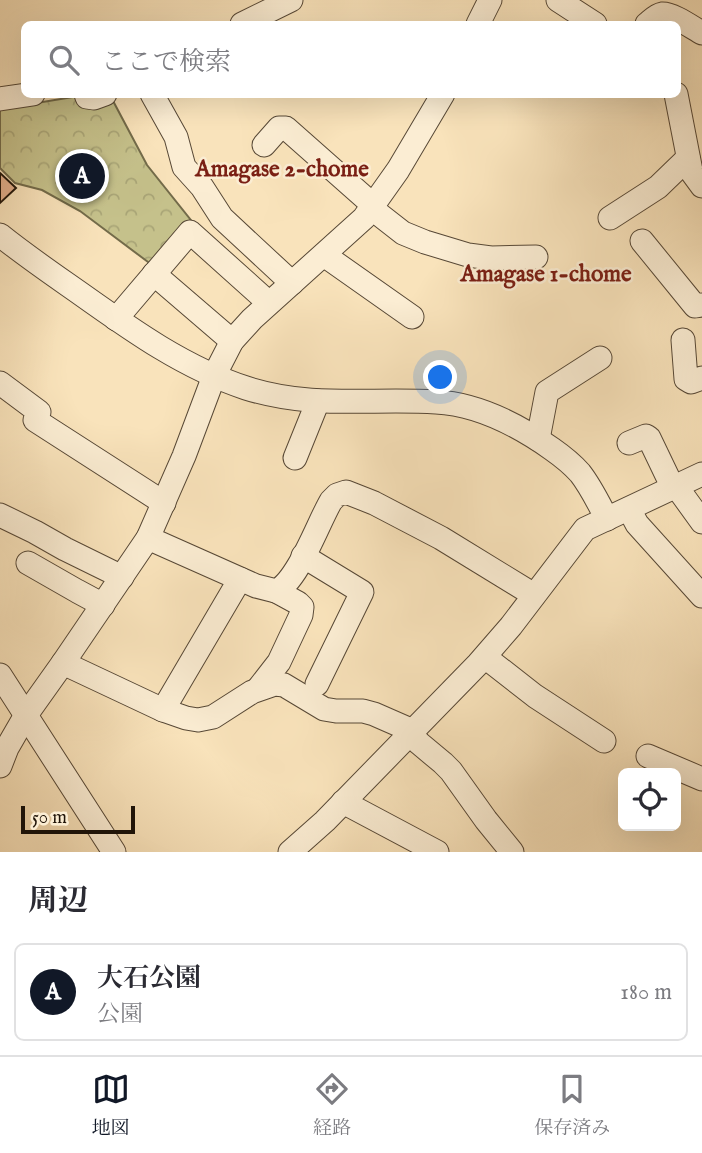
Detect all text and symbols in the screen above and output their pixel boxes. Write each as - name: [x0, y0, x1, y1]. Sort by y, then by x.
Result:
- search box: [21, 21, 681, 98]
- icon: search: [45, 41, 83, 79]
- text: ここで検索: [101, 46, 231, 79]
- pin: A: [59, 150, 105, 202]
- district label: Amagase 2-chome: [194, 155, 369, 184]
- district label: Amagase 1-chome: [459, 260, 632, 289]
- your location: [423, 360, 457, 394]
- map controls: [618, 768, 681, 831]
- button: locate: [618, 768, 681, 831]
- scale bar: [21, 803, 135, 835]
- text: 50 m: [32, 806, 67, 830]
- text: 周辺: [28, 883, 88, 921]
- text: 大石公園: [97, 962, 201, 995]
- text: A: [45, 978, 61, 1007]
- text: 180 m: [620, 978, 672, 1007]
- text: 公園: [97, 1000, 143, 1029]
- tab: 地図: [92, 1070, 130, 1141]
- tab: 経路: [313, 1070, 351, 1141]
- tab: 保存済み: [534, 1070, 610, 1141]

